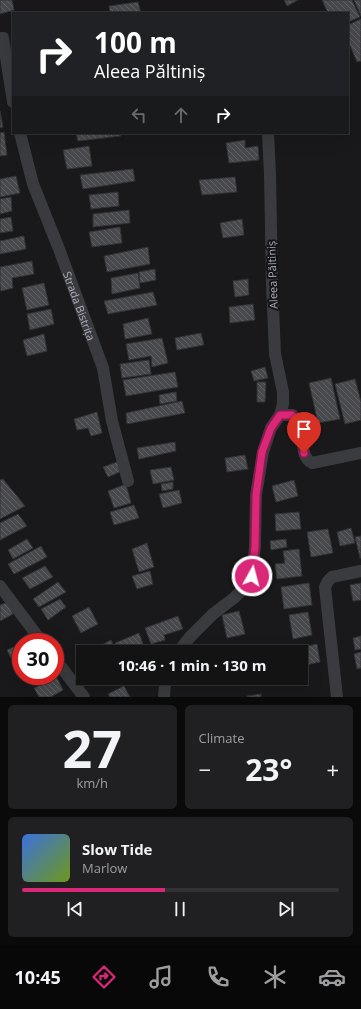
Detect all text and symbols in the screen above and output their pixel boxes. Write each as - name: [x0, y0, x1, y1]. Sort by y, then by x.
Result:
- text: 100 m: [94, 23, 177, 61]
- icon: right: [28, 28, 80, 80]
- text: Aleea Păltiniș: [94, 59, 205, 83]
- icon: left: [128, 104, 150, 126]
- icon: ahead: [170, 104, 192, 126]
- icon: right: [212, 104, 234, 126]
- street label: Aleea Păltiniș: [263, 241, 281, 309]
- street label: Strada Bistrița: [60, 269, 100, 342]
- pin: [287, 412, 321, 453]
- icon: arrive: [293, 418, 315, 440]
- position arrow: [231, 555, 273, 597]
- speed limit sign: 30: [12, 633, 64, 685]
- text: 10:46 · 1 min · 130 m: [118, 655, 266, 675]
- text: 27: [63, 712, 122, 783]
- text: Climate: [199, 729, 244, 747]
- text: 23°: [245, 749, 292, 790]
- text: −: [199, 754, 211, 784]
- text: +: [326, 754, 339, 784]
- text: km/h: [76, 774, 108, 792]
- text: Slow Tide: [82, 839, 152, 859]
- text: Marlow: [82, 859, 127, 877]
- icon: previous: [64, 898, 86, 920]
- icon: pause: [169, 898, 191, 920]
- icon: next: [275, 898, 297, 920]
- icon: directions: [90, 963, 118, 991]
- icon: music: [147, 963, 175, 991]
- icon: phone: [204, 963, 232, 991]
- icon: climate: [261, 963, 289, 991]
- icon: car: [318, 963, 346, 991]
- text: 10:45: [15, 965, 61, 989]

